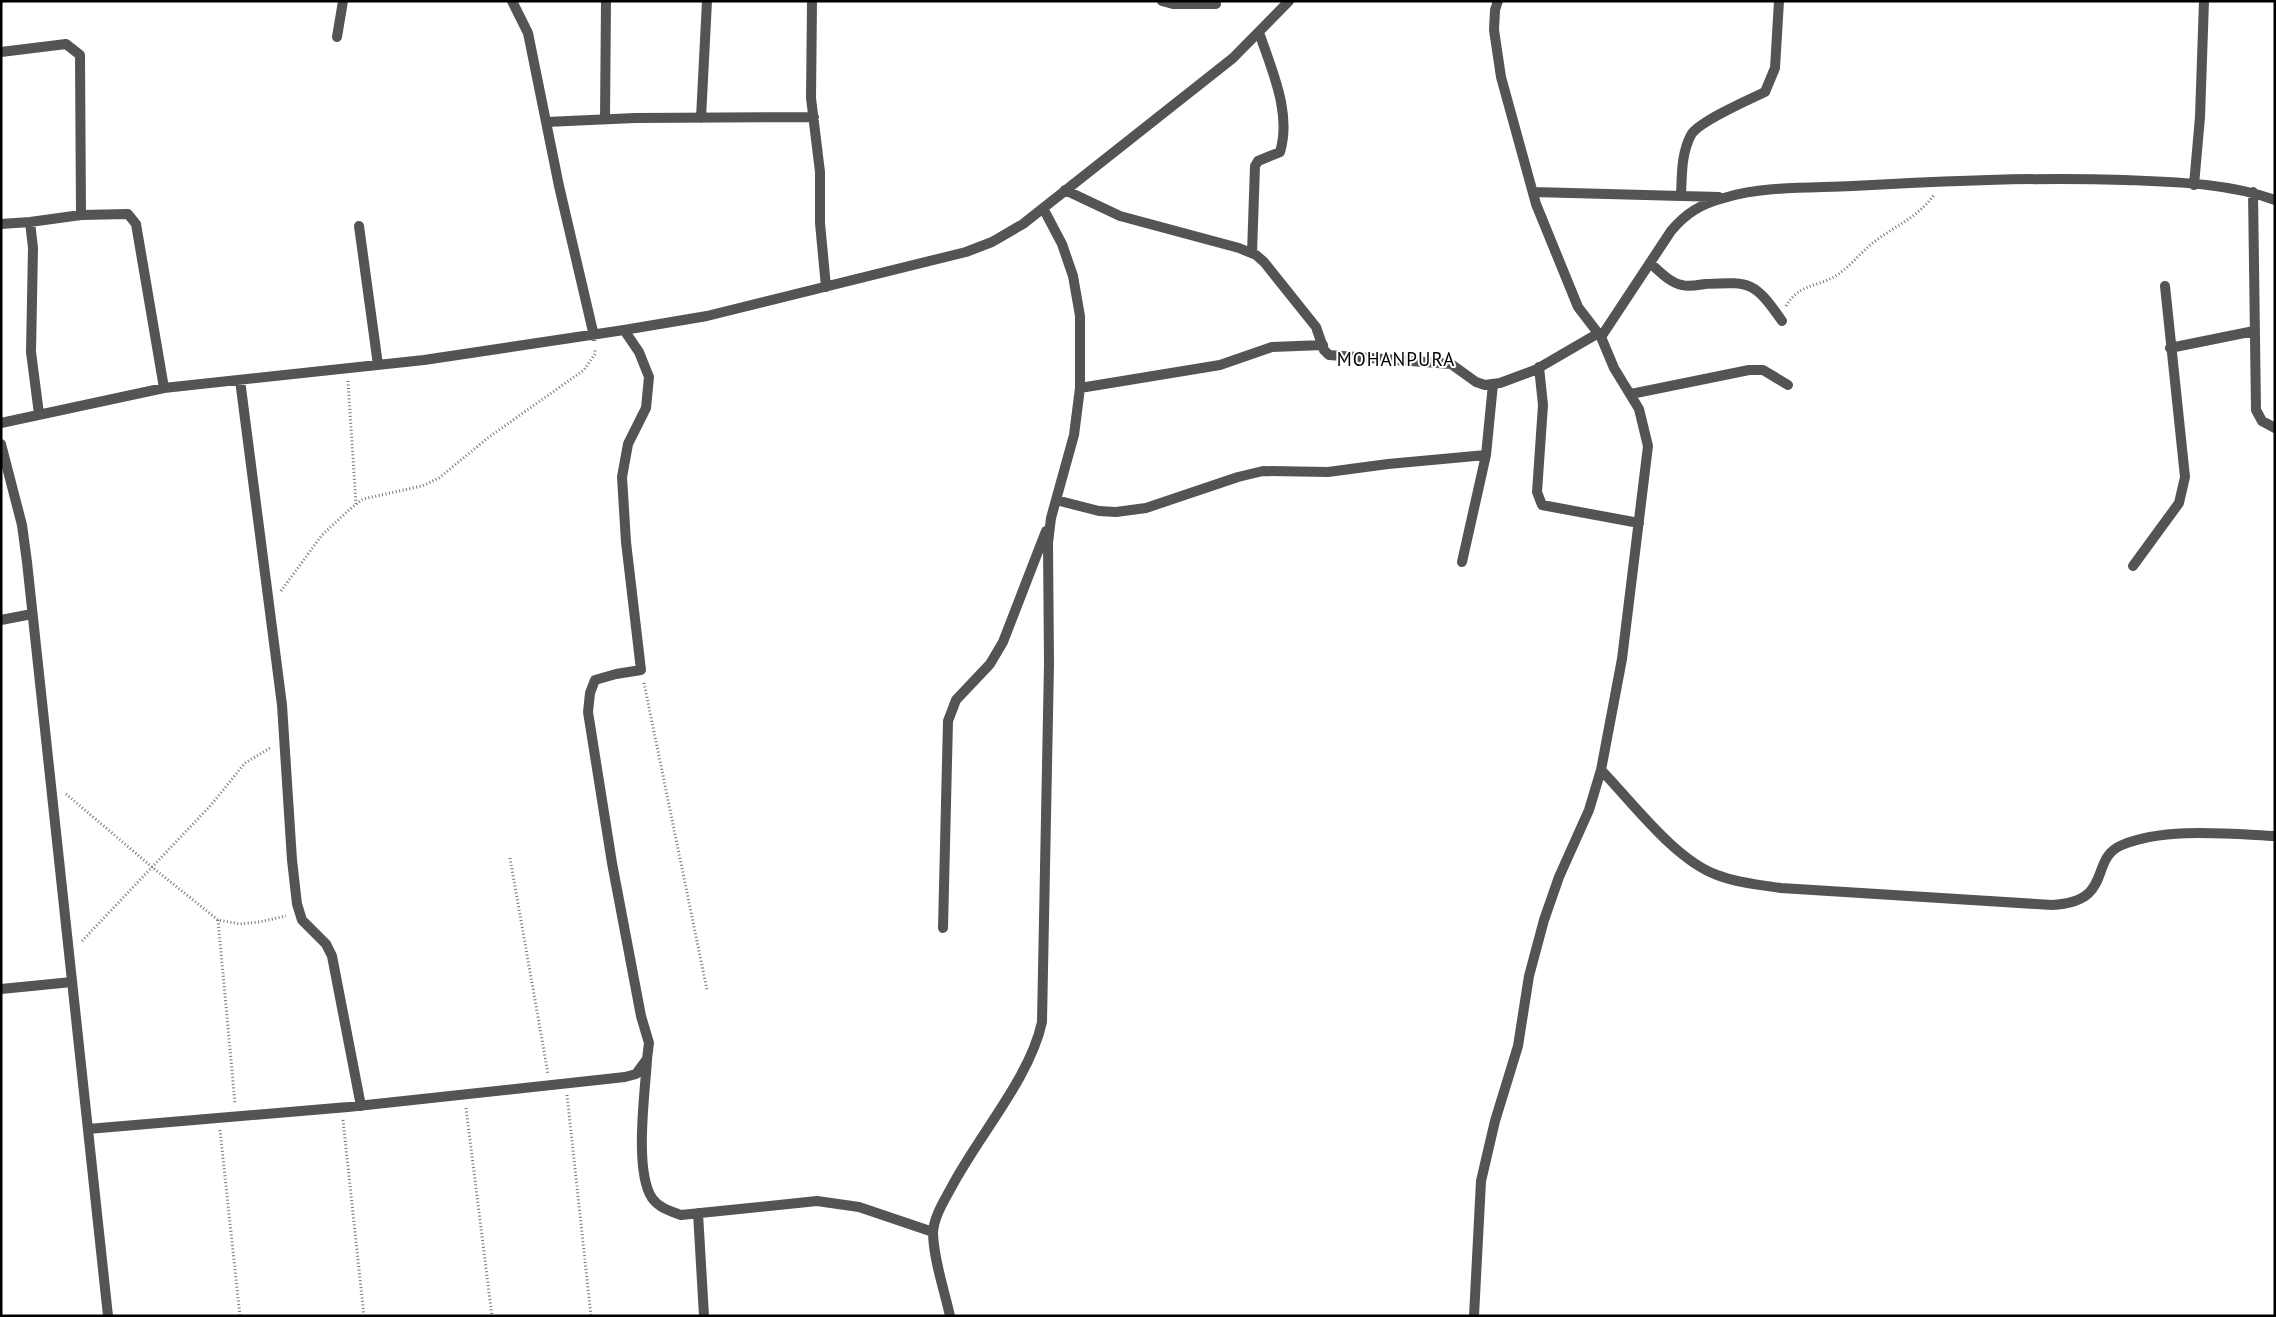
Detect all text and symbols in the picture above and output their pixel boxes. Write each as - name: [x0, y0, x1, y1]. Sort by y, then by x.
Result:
- district label: MOHANPURA: [1337, 347, 1455, 371]

